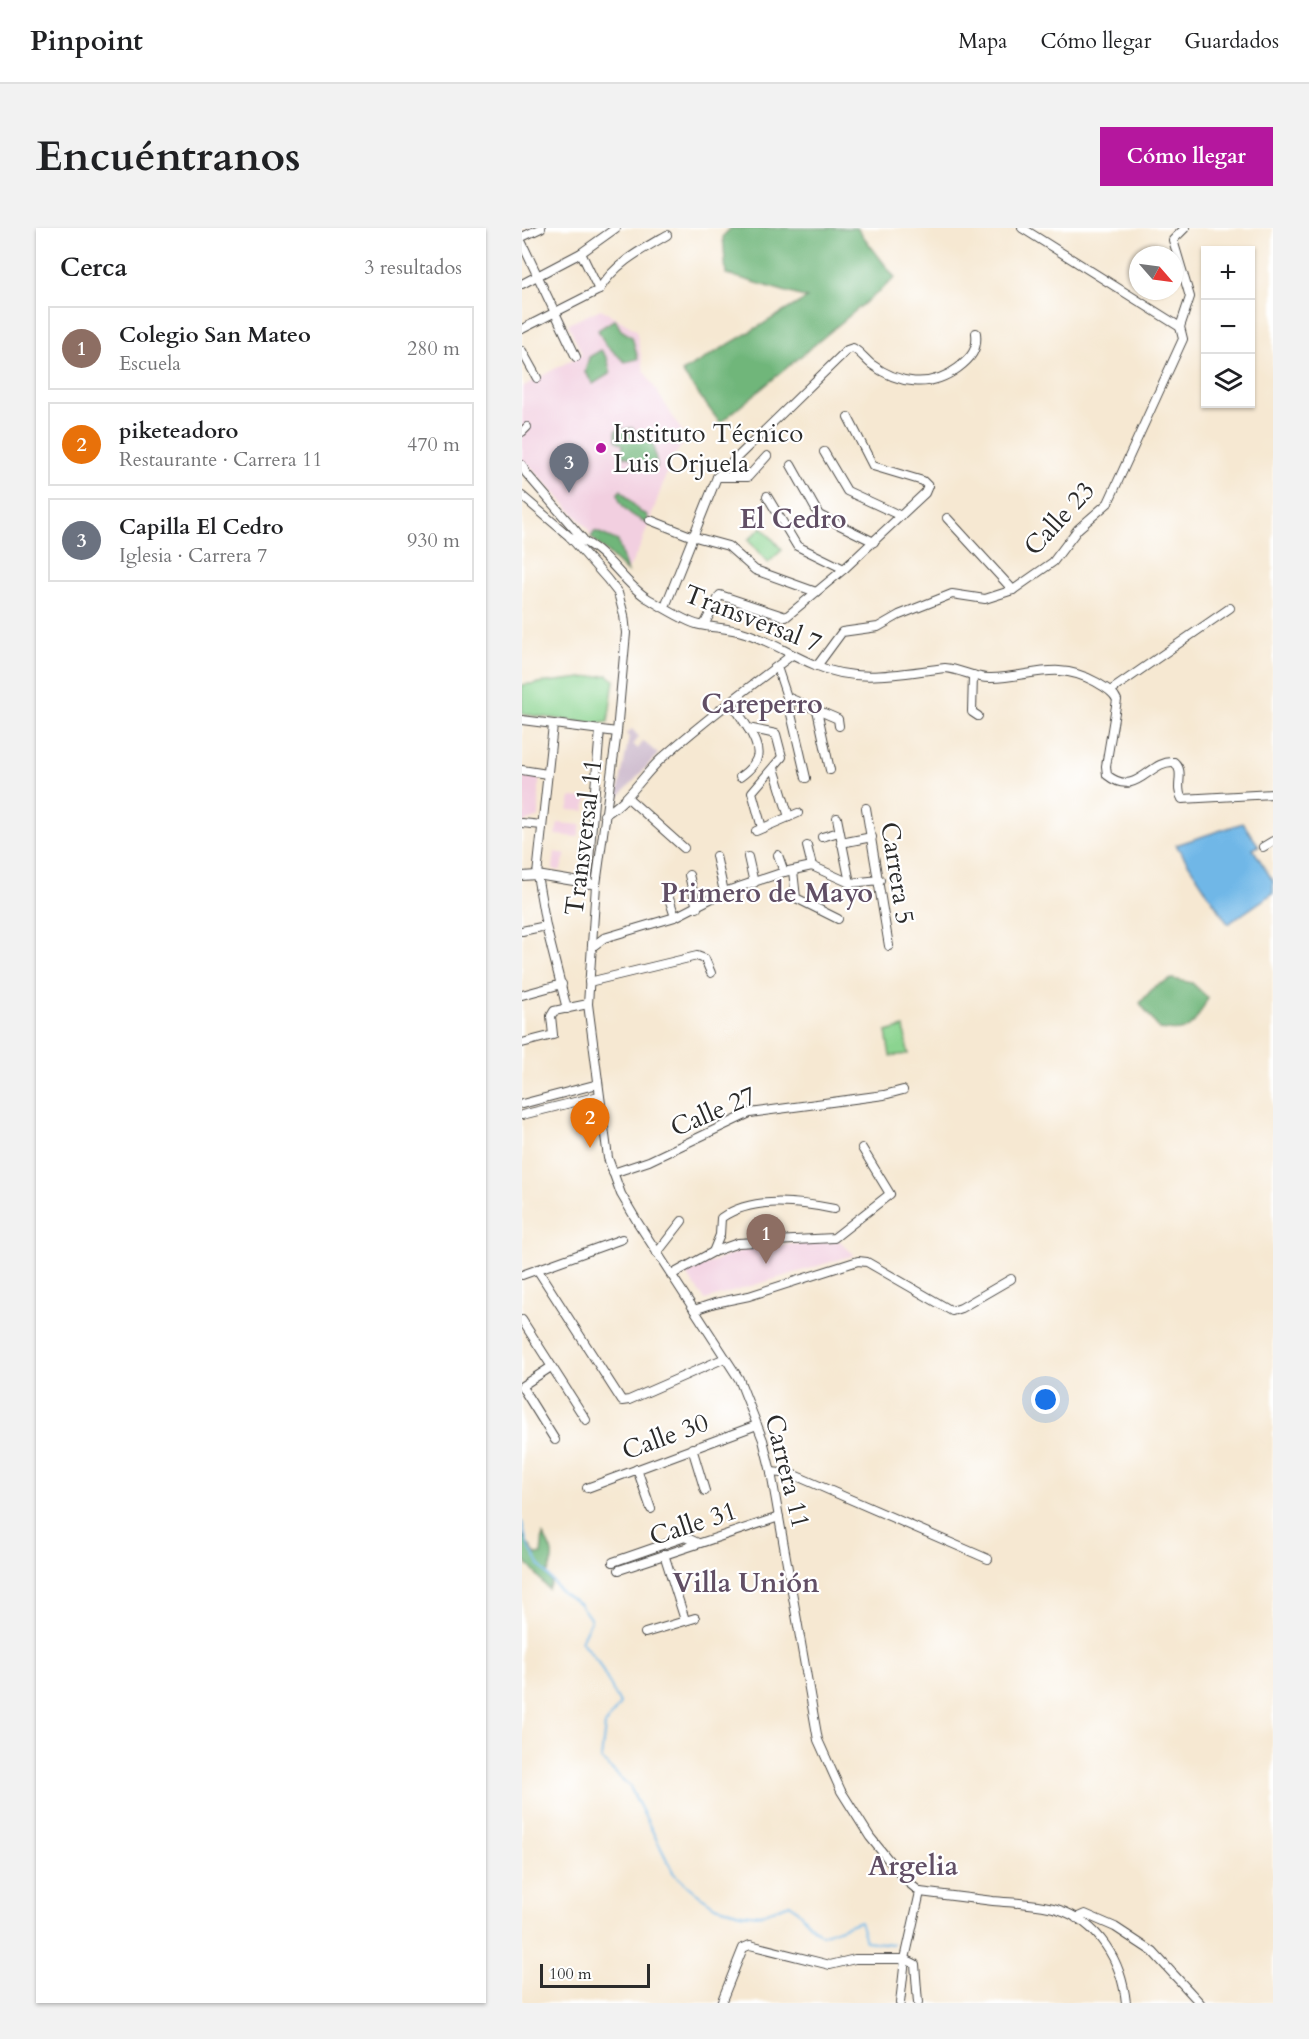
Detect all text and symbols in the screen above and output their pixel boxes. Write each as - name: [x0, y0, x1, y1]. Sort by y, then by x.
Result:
- text: Pinpoint: [30, 22, 143, 60]
- text: Mapa: [958, 27, 1007, 56]
- text: Cómo llegar: [1040, 27, 1151, 56]
- text: Guardados: [1184, 27, 1279, 56]
- button: Cómo llegar: [1100, 127, 1273, 186]
- text: Encuéntranos: [36, 128, 301, 185]
- north arrow: [1129, 246, 1183, 300]
- map controls: [1201, 246, 1255, 408]
- button: +: [1201, 246, 1255, 300]
- text: Cerca: [60, 250, 127, 285]
- text: 3 resultados: [364, 254, 462, 281]
- button: −: [1201, 300, 1255, 354]
- text: Colegio San Mateo: [119, 320, 311, 350]
- text: 1: [76, 335, 87, 362]
- text: 280 m: [407, 335, 460, 362]
- text: Escuela: [119, 350, 181, 377]
- button: layers: [1201, 354, 1255, 408]
- text: piketeadoro: [119, 416, 238, 446]
- place label: Instituto Técnico Luis Orjuela: [613, 416, 803, 481]
- text: 2: [76, 431, 87, 458]
- text: 470 m: [407, 431, 460, 458]
- marker: Instituto Técnico Luis Orjuela: [594, 441, 608, 455]
- pin: 3: [550, 444, 588, 493]
- text: Restaurante · Carrera 11: [119, 446, 323, 473]
- street label: Calle 23: [1016, 474, 1103, 563]
- district label: El Cedro: [739, 501, 847, 538]
- text: Capilla El Cedro: [119, 512, 284, 542]
- text: 3: [76, 527, 87, 554]
- text: 930 m: [407, 527, 460, 554]
- text: Iglesia · Carrera 7: [119, 542, 267, 569]
- street label: Transversal 7: [679, 576, 827, 661]
- district label: Careperro: [701, 686, 823, 723]
- street label: Transversal 11: [557, 757, 610, 918]
- street label: Carrera 5: [872, 820, 923, 927]
- district label: Primero de Mayo: [661, 875, 873, 912]
- street label: Calle 27: [665, 1078, 761, 1145]
- pin: 2: [570, 1098, 610, 1148]
- pin: 1: [746, 1214, 786, 1264]
- your location: [1031, 1385, 1060, 1414]
- street label: Calle 30: [617, 1405, 713, 1468]
- street label: Carrera 11: [756, 1410, 819, 1532]
- street label: Calle 31: [645, 1493, 741, 1554]
- district label: Villa Unión: [673, 1565, 820, 1602]
- district label: Argelia: [868, 1848, 959, 1885]
- scale bar: [540, 1961, 650, 1988]
- text: 100 m: [549, 1963, 591, 1985]

